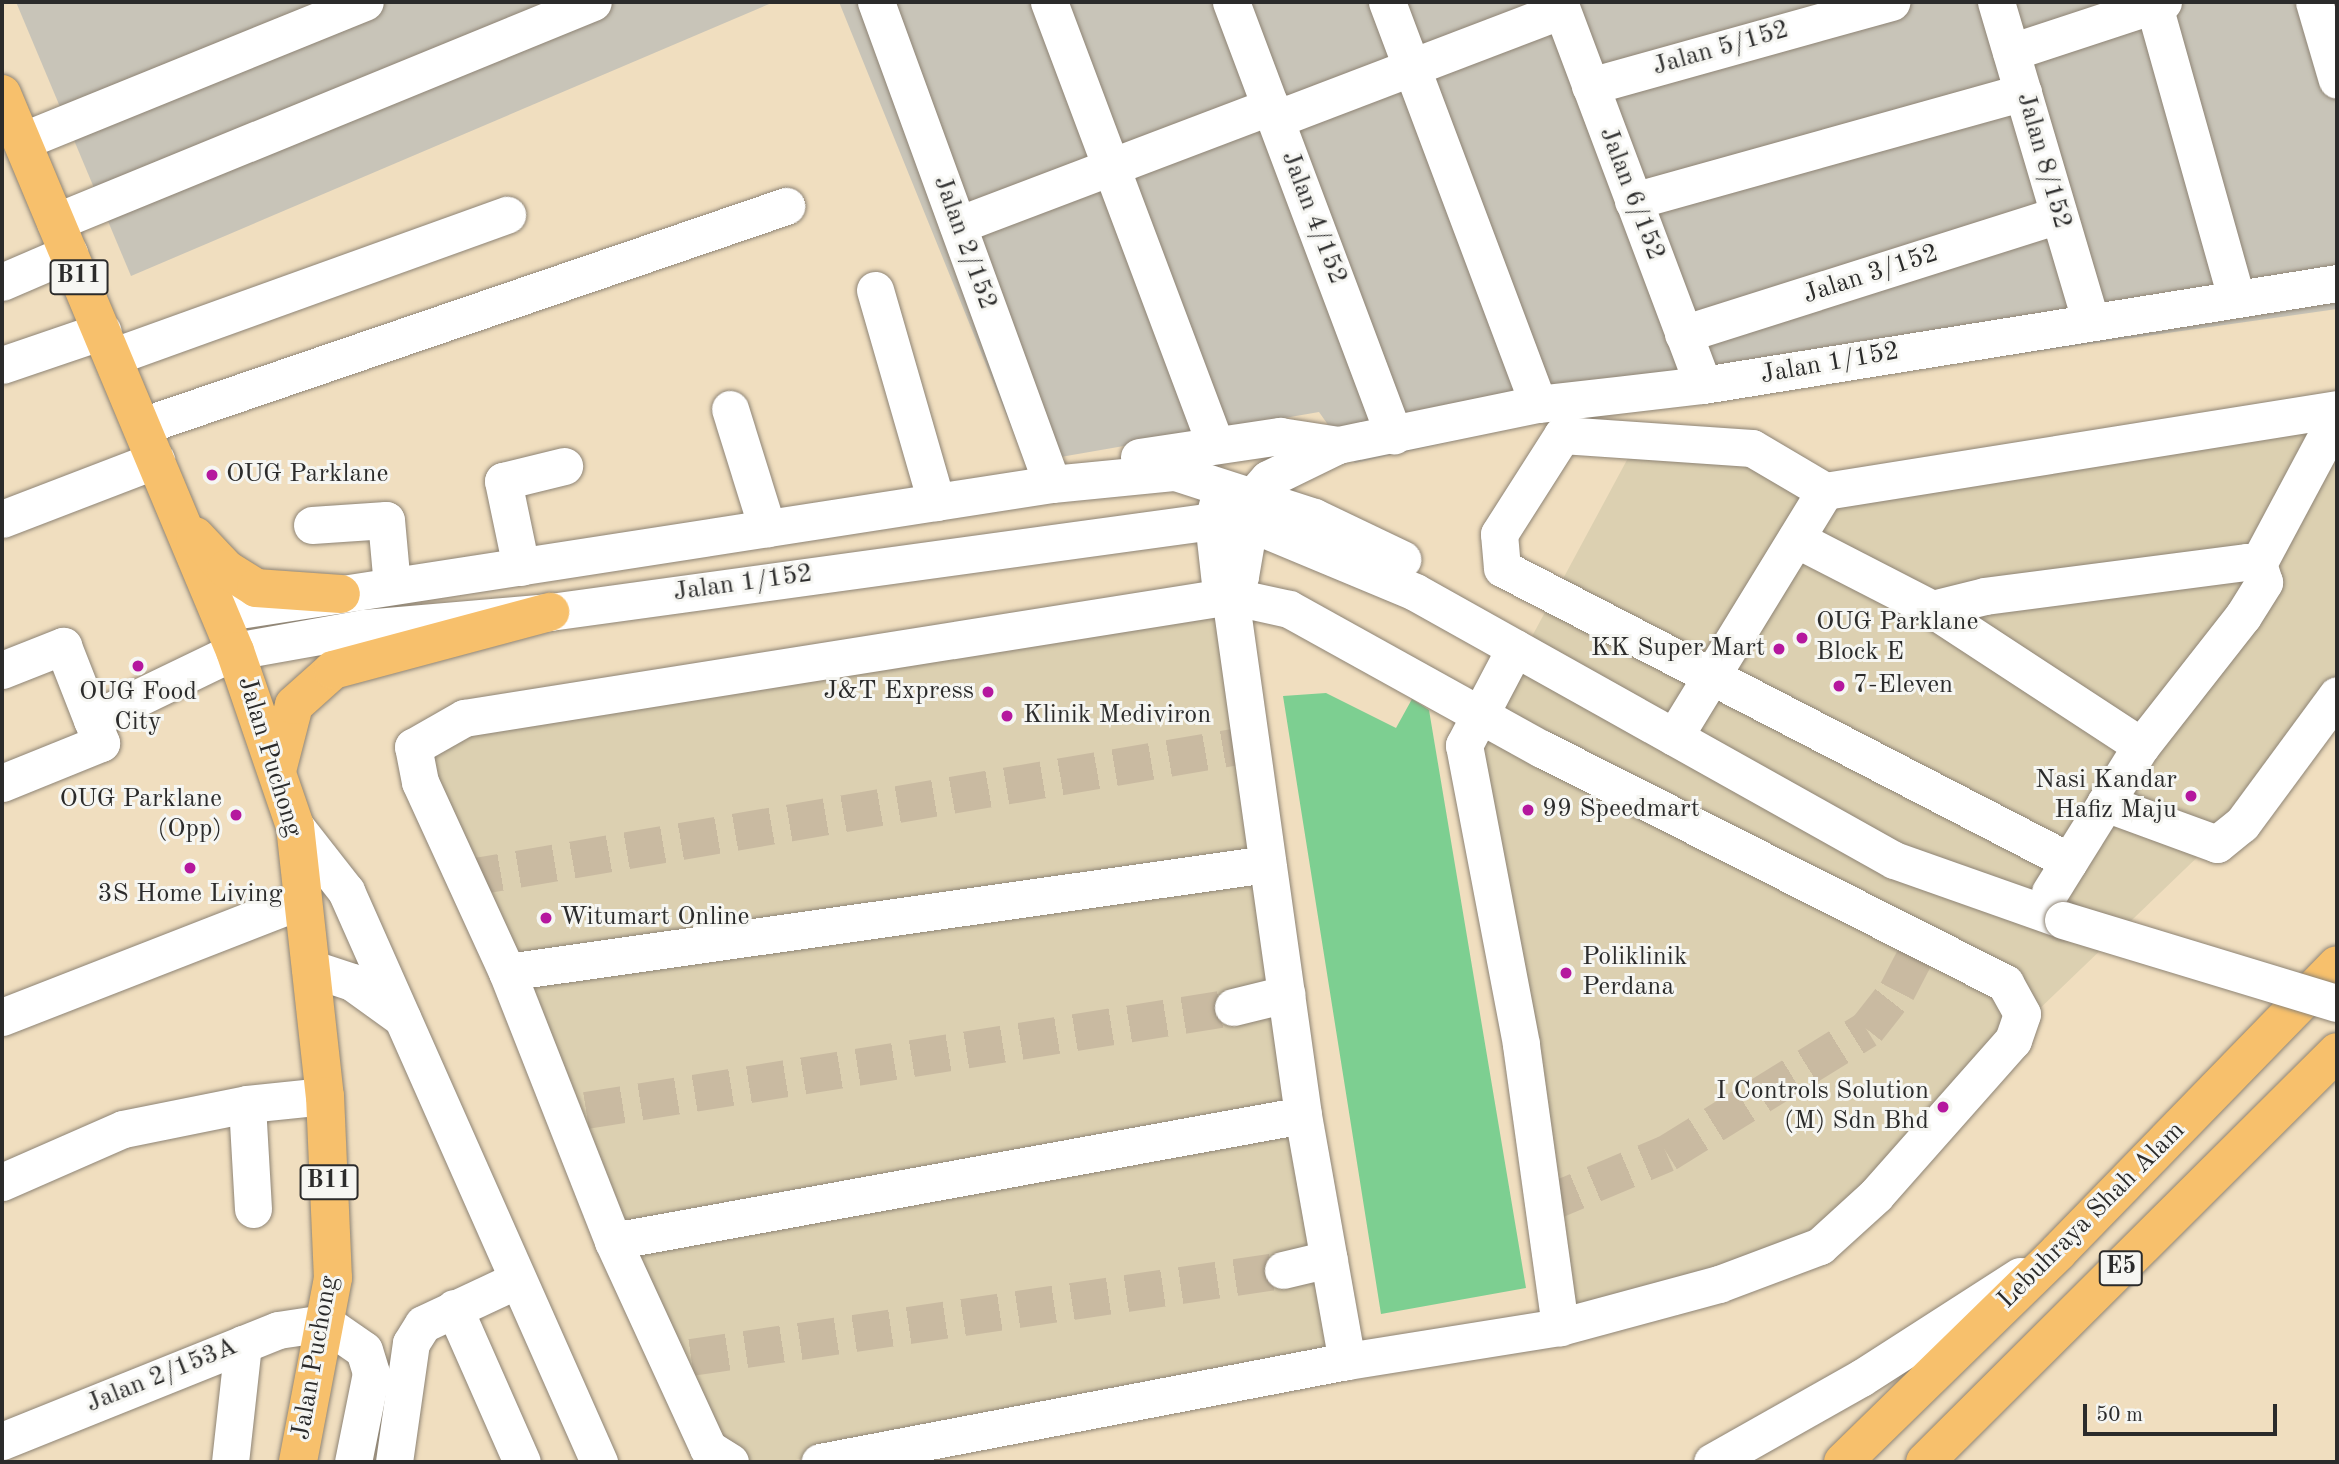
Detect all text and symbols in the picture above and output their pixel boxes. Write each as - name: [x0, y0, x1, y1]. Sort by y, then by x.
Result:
- street label: Jalan 5/152: [1649, 15, 1793, 83]
- street label: Jalan 8/152: [2009, 89, 2077, 233]
- street label: Jalan 6/152: [1591, 123, 1671, 265]
- street label: Jalan 4/152: [1273, 147, 1353, 289]
- street label: Jalan 2/152: [925, 172, 1003, 314]
- street label: Jalan 3/152: [1800, 239, 1942, 311]
- road number: B11: [49, 256, 109, 298]
- street label: Jalan 1/152: [1758, 336, 1902, 392]
- place label: OUG Parklane: [226, 459, 388, 491]
- marker: OUG Parklane: [204, 467, 220, 483]
- street label: Jalan 1/152: [671, 559, 815, 609]
- place label: OUG Parklane Block E: [1816, 607, 1978, 668]
- marker: OUG Parklane Block E: [1794, 630, 1810, 646]
- place label: KK Super Mart: [1591, 633, 1765, 665]
- marker: KK Super Mart: [1771, 641, 1787, 657]
- marker: OUG Food City: [130, 658, 146, 674]
- place label: 7-Eleven: [1853, 670, 1953, 702]
- street label: Jalan Puchong: [230, 673, 308, 841]
- place label: J&T Express: [824, 676, 974, 708]
- place label: OUG Food City: [79, 677, 197, 738]
- marker: 7-Eleven: [1831, 678, 1847, 694]
- marker: J&T Express: [980, 684, 996, 700]
- place label: Klinik Mediviron: [1023, 700, 1211, 732]
- marker: Klinik Mediviron: [997, 706, 1017, 726]
- place label: Nasi Kandar Hafiz Maju: [2035, 765, 2177, 826]
- place label: OUG Parklane (Opp): [60, 784, 222, 846]
- marker: Nasi Kandar Hafiz Maju: [2183, 788, 2199, 804]
- place label: 99 Speedmart: [1542, 794, 1700, 826]
- marker: 99 Speedmart: [1520, 802, 1536, 818]
- marker: OUG Parklane (Opp): [228, 807, 244, 823]
- marker: 3S Home Living: [182, 860, 198, 876]
- place label: 3S Home Living: [97, 879, 283, 911]
- place label: Witumart Online: [560, 902, 749, 934]
- marker: Witumart Online: [538, 910, 554, 926]
- place label: Poliklinik Perdana: [1582, 942, 1687, 1004]
- marker: Poliklinik Perdana: [1556, 963, 1576, 983]
- place label: I Controls Solution (M) Sdn Bhd: [1716, 1076, 1929, 1138]
- marker: I Controls Solution (M) Sdn Bhd: [1935, 1099, 1951, 1115]
- street label: Lebuhraya Shah Alam: [1992, 1116, 2192, 1316]
- road number: B11: [299, 1162, 359, 1202]
- road number: E5: [2098, 1248, 2144, 1288]
- street label: Jalan Puchong: [286, 1274, 346, 1442]
- street label: Jalan 2/153A: [82, 1332, 242, 1420]
- scale bar: [2087, 1390, 2281, 1434]
- text: 50 m: [2096, 1405, 2143, 1426]

